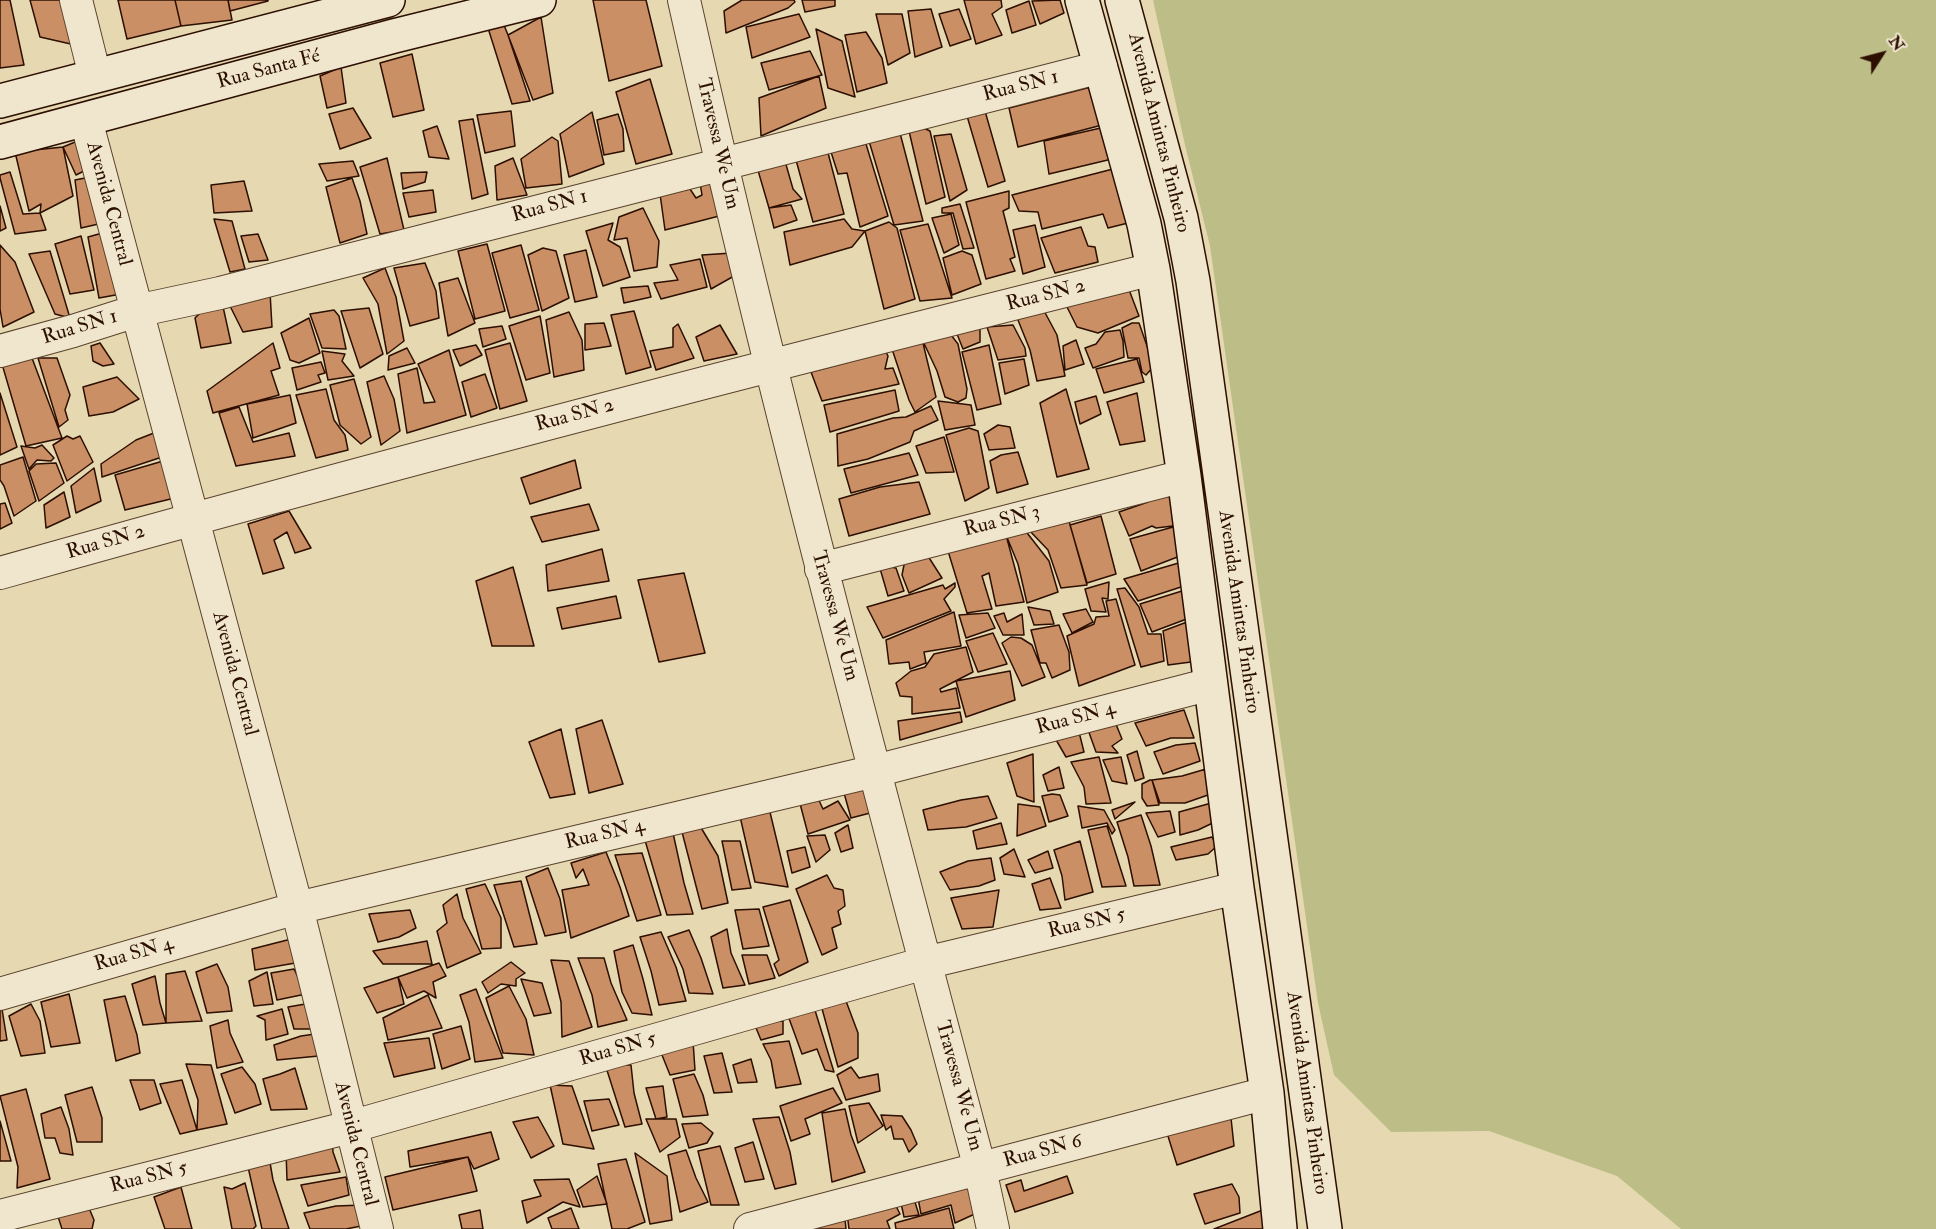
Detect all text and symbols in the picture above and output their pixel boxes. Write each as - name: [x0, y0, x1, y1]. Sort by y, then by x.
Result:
- north arrow: [1852, 24, 1912, 84]
- street label: Avenida Amintas Pinheiro: [1122, 31, 1194, 235]
- text: N: [1884, 32, 1909, 55]
- street label: Rua Santa Fé: [215, 45, 323, 95]
- street label: Rua SN 1: [981, 66, 1061, 108]
- street label: Travessa We Um: [690, 76, 744, 212]
- street label: Avenida Central: [80, 139, 136, 269]
- street label: Rua SN 1: [510, 185, 590, 229]
- street label: Rua SN 2: [1004, 275, 1088, 317]
- street label: Rua SN 1: [40, 305, 120, 351]
- street label: Rua SN 2: [533, 394, 617, 438]
- street label: Rua SN 3: [961, 501, 1043, 543]
- street label: Avenida Amintas Pinheiro: [1212, 509, 1264, 715]
- street label: Rua SN 2: [64, 520, 148, 566]
- street label: Travessa We Um: [805, 548, 863, 684]
- street label: Avenida Central: [206, 609, 262, 739]
- street label: Rua SN 4: [1034, 697, 1118, 741]
- street label: Rua SN 4: [563, 814, 647, 856]
- street label: Rua SN 5: [1046, 903, 1128, 945]
- street label: Rua SN 4: [92, 932, 176, 978]
- street label: Avenida Amintas Pinheiro: [1280, 990, 1332, 1196]
- street label: Travessa We Um: [929, 1018, 987, 1154]
- street label: Rua SN 5: [577, 1028, 659, 1072]
- street label: Avenida Central: [328, 1079, 382, 1209]
- street label: Rua SN 6: [1001, 1130, 1085, 1174]
- street label: Rua SN 5: [108, 1157, 190, 1199]

